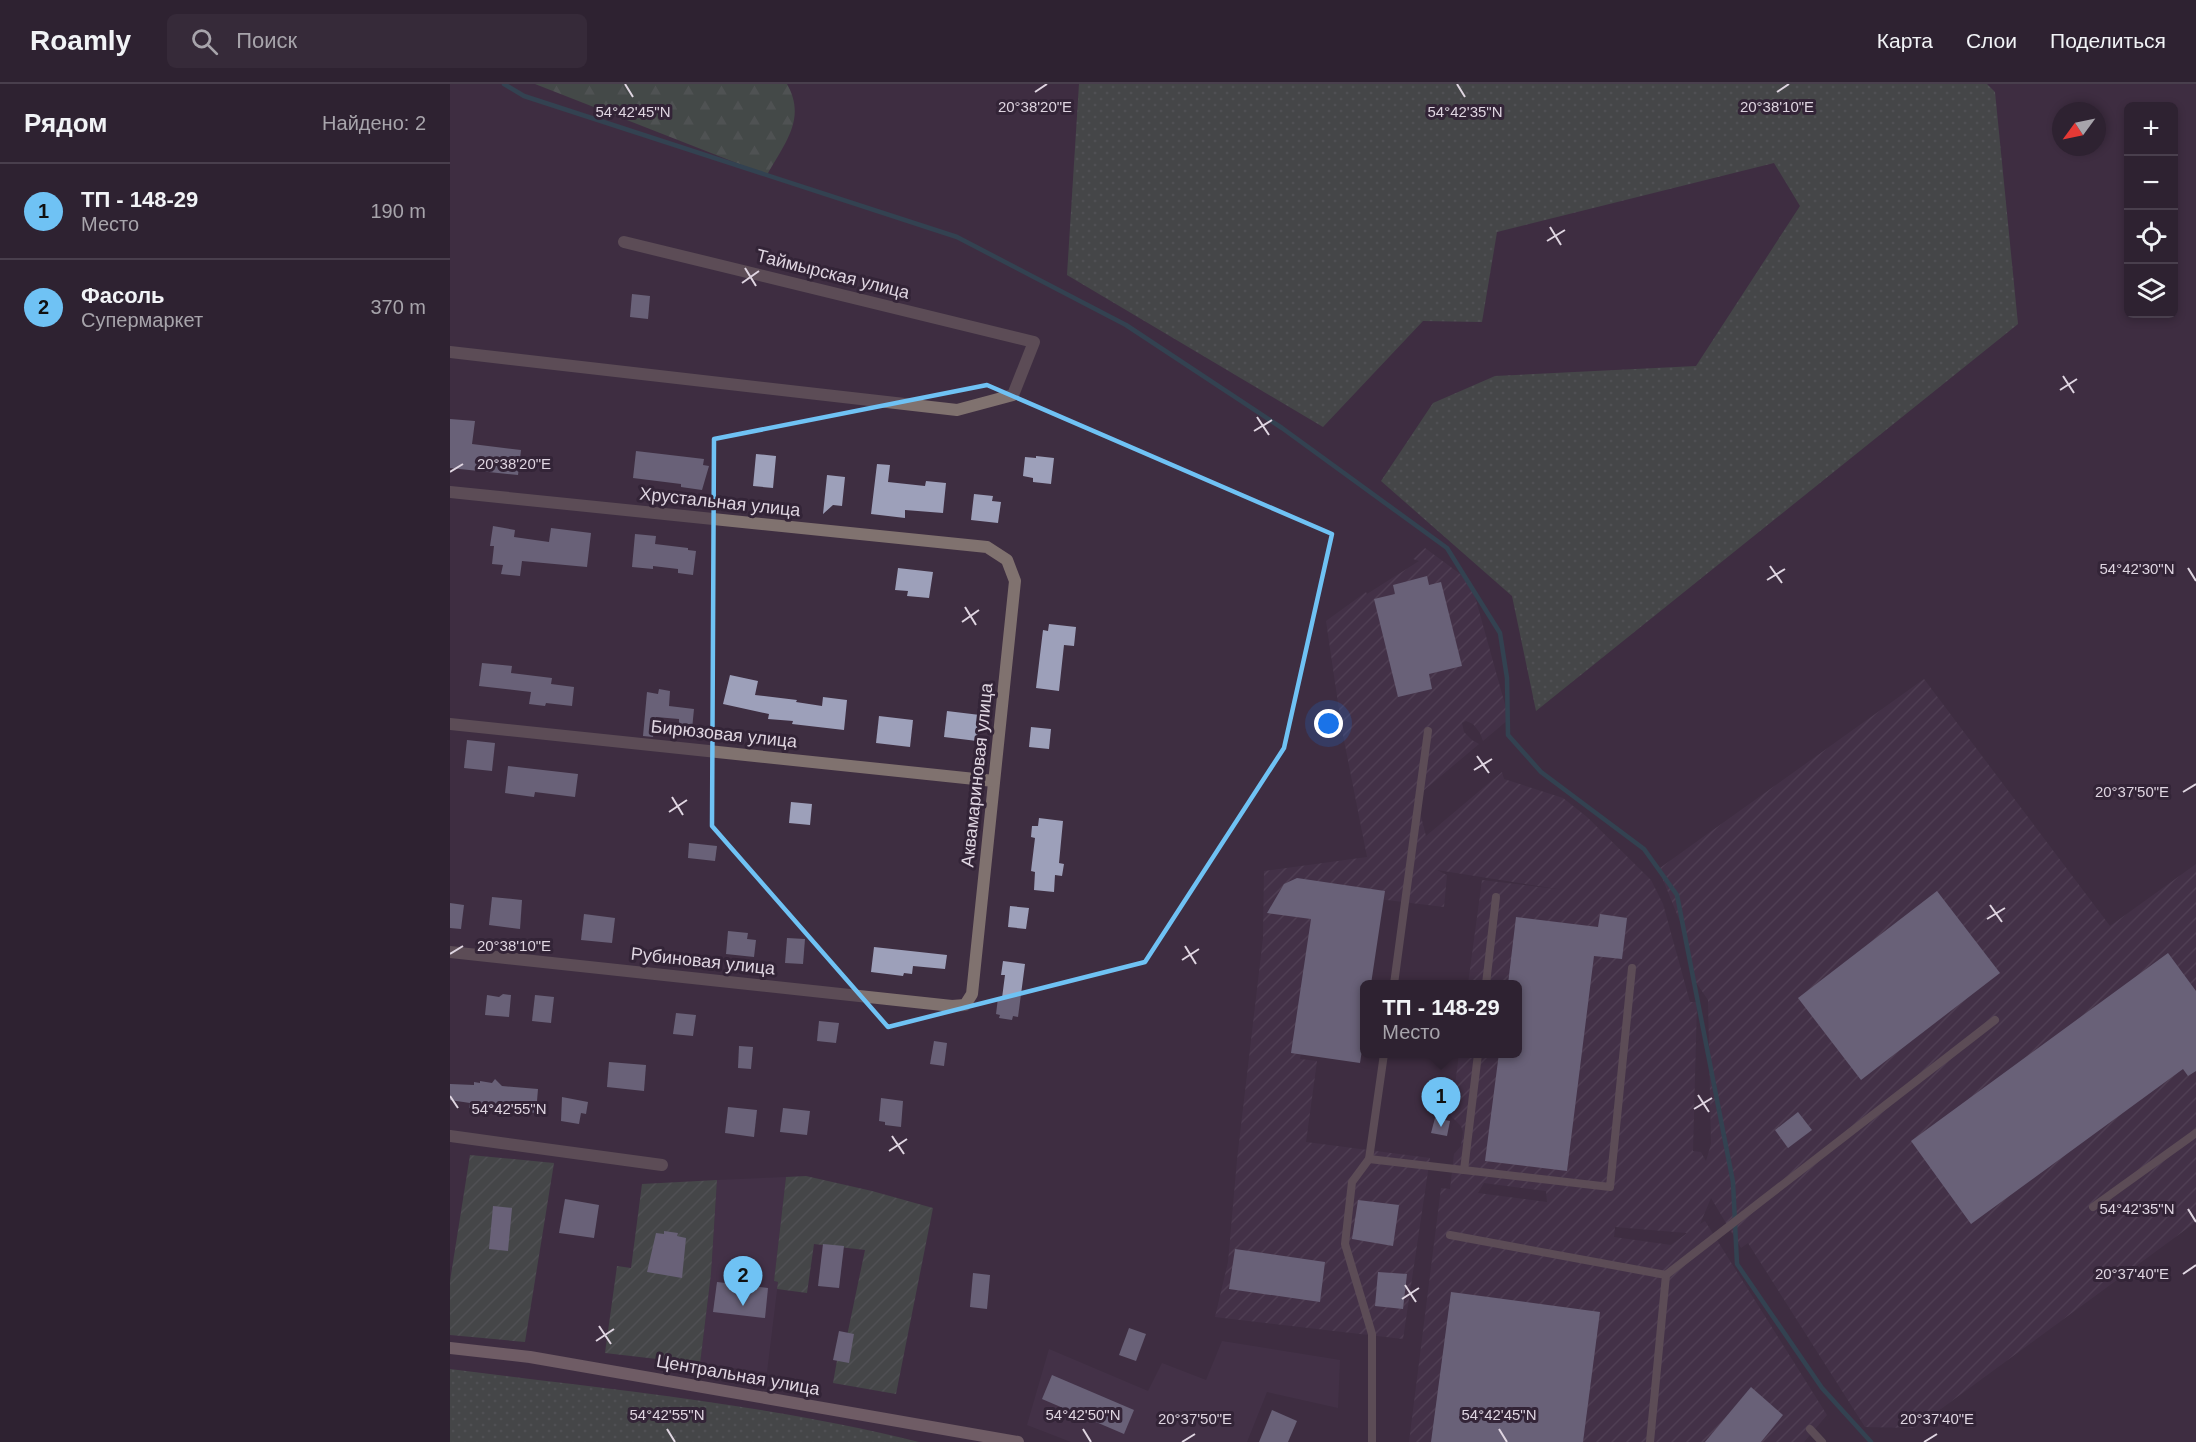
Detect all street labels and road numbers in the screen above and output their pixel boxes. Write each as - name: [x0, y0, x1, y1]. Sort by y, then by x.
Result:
- street label: Таймырская улица: [754, 245, 913, 303]
- street label: Хрустальная улица: [639, 484, 802, 521]
- street label: Аквамариновая улица: [957, 681, 997, 868]
- street label: Бирюзовая улица: [650, 716, 799, 752]
- street label: Рубиновая улица: [630, 943, 777, 979]
- street label: Центральная улица: [655, 1351, 822, 1399]

